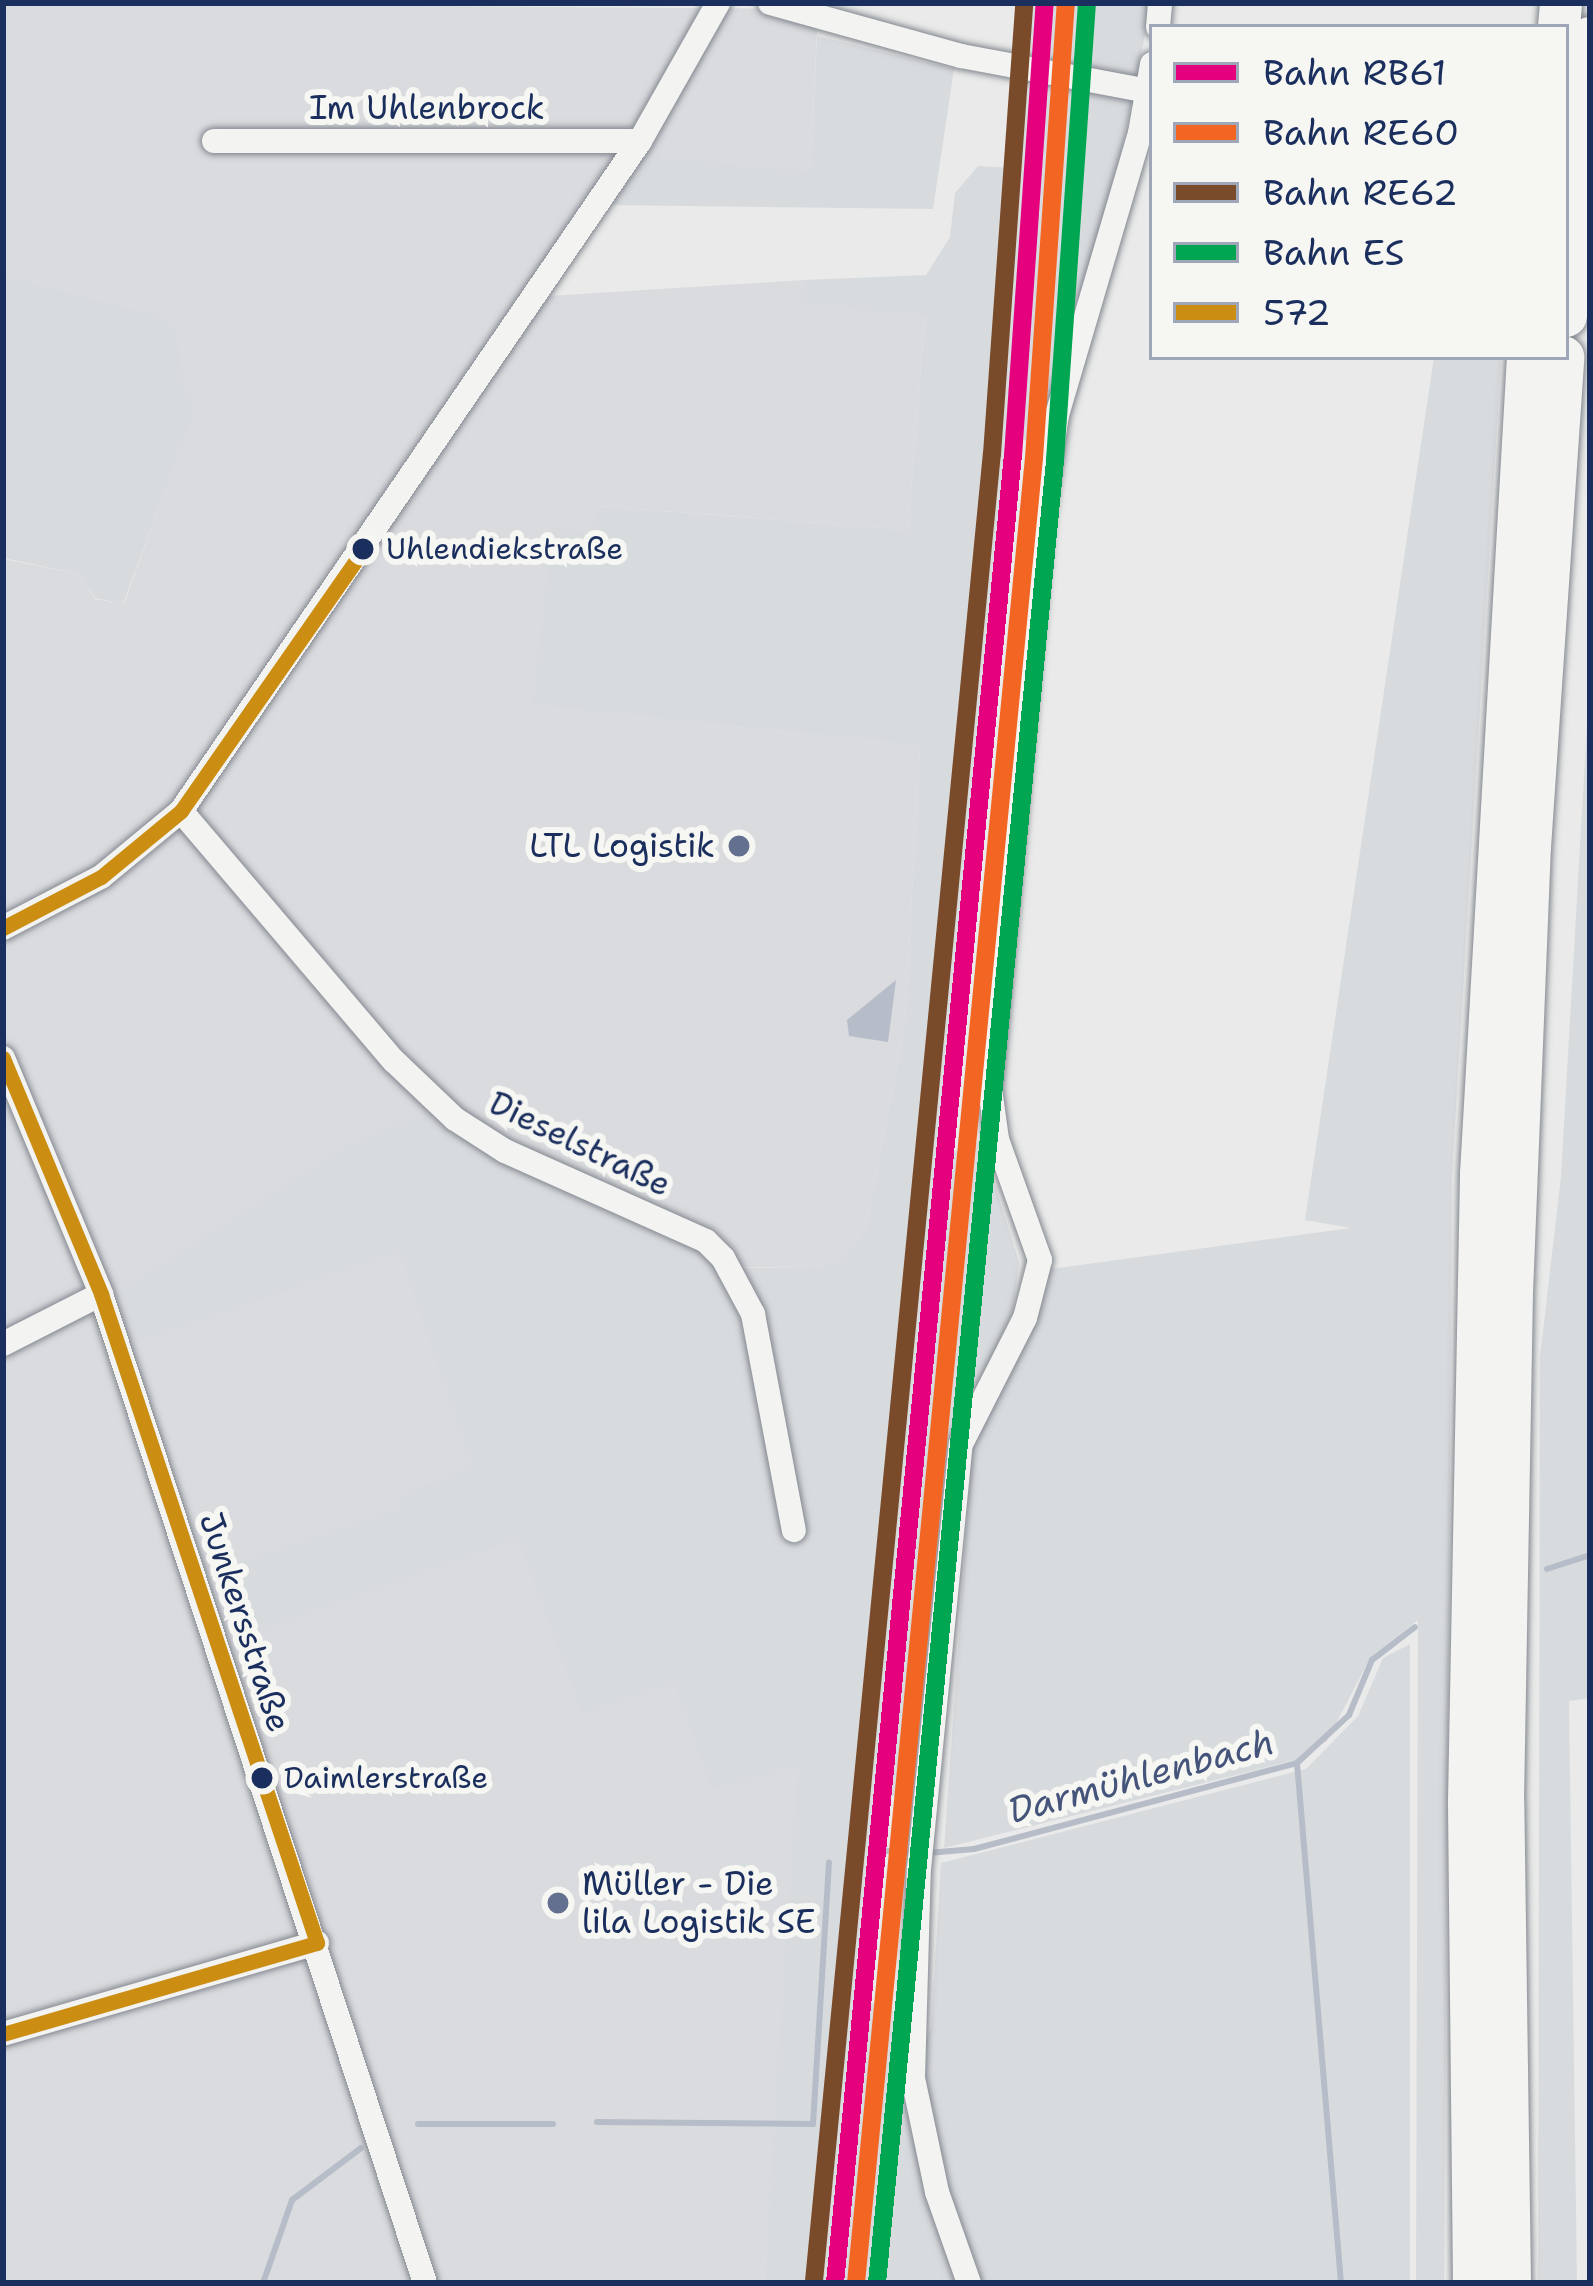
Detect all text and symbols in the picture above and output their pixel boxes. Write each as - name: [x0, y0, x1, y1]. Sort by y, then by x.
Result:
- legend: [1149, 24, 1569, 360]
- text: Bahn RB61: [1263, 48, 1446, 97]
- street label: Im Uhlenbrock: [309, 88, 545, 128]
- text: Bahn RE60: [1263, 108, 1459, 157]
- text: Bahn RE62: [1263, 168, 1458, 217]
- text: Bahn ES: [1263, 228, 1404, 277]
- text: 572: [1263, 288, 1331, 337]
- place label: Uhlendiekstraße: [386, 531, 623, 567]
- marker: Uhlendiekstraße: [352, 538, 374, 560]
- place label: LTL Logistik: [529, 826, 715, 866]
- marker: LTL Logistik: [726, 833, 752, 859]
- street label: Dieselstraße: [483, 1083, 677, 1205]
- street label: Junkersstraße: [191, 1507, 299, 1737]
- water label: Darmühlenbach: [1003, 1720, 1279, 1832]
- place label: Daimlerstraße: [284, 1760, 488, 1796]
- marker: Daimlerstraße: [251, 1767, 273, 1789]
- place label: Müller - Die lila Logistik SE: [582, 1864, 816, 1942]
- marker: Müller - Die lila Logistik SE: [545, 1890, 571, 1916]

